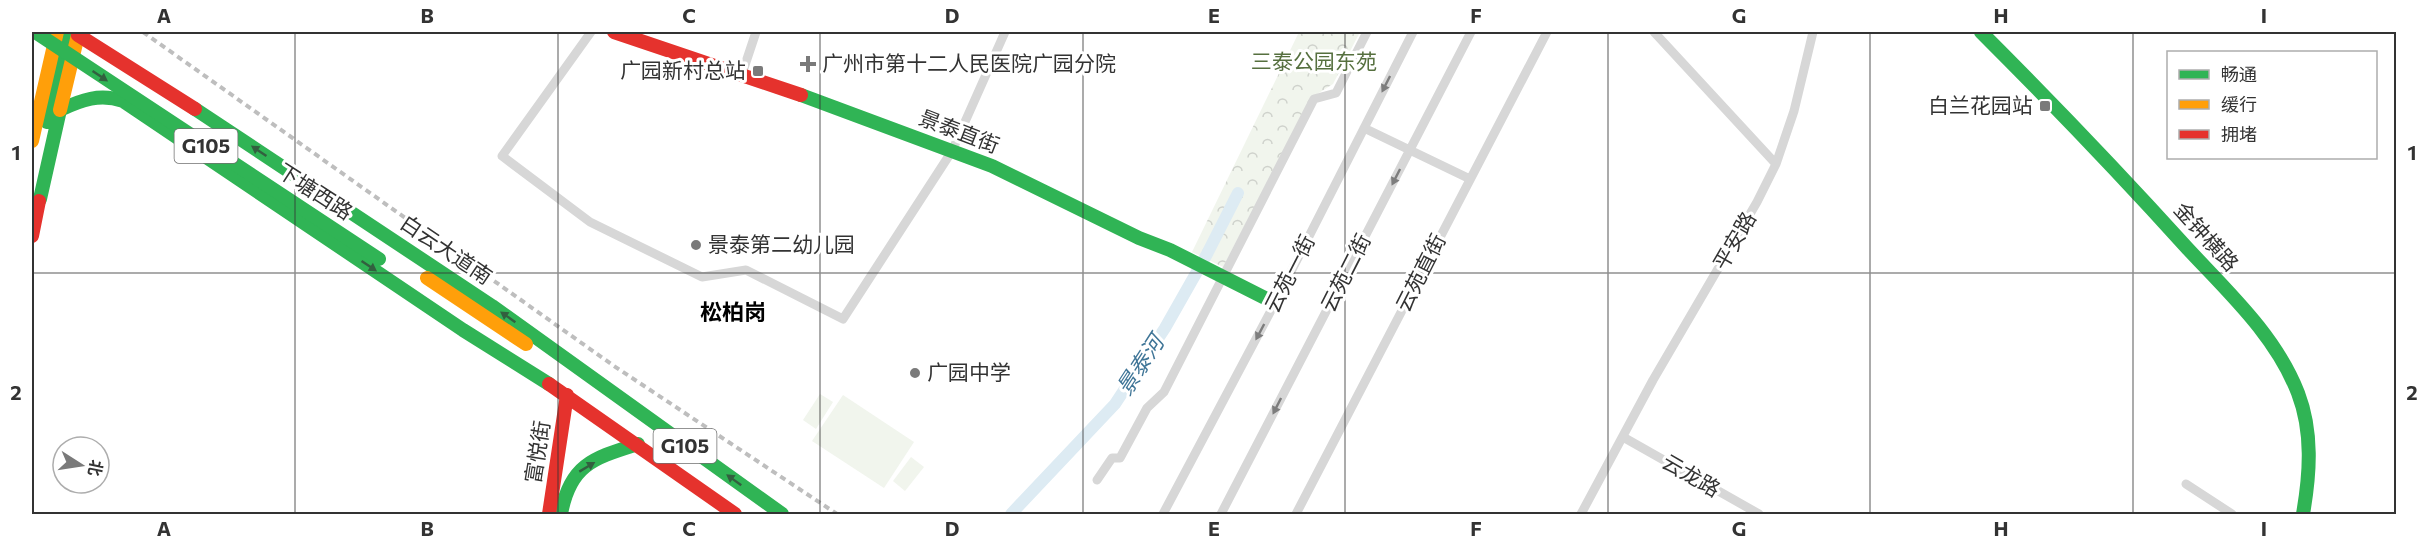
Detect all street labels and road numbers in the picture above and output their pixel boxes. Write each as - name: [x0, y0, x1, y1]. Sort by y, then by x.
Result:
- street label: 景泰直街: [916, 104, 1003, 157]
- road number: G105: [174, 129, 238, 163]
- street label: 下塘西路: [274, 157, 358, 224]
- street label: 金钟横路: [2170, 196, 2245, 276]
- street label: 平安路: [1707, 207, 1760, 274]
- street label: 白云大道南: [396, 209, 497, 288]
- street label: 云苑二街: [1314, 229, 1375, 315]
- street label: 云苑直街: [1389, 229, 1450, 315]
- street label: 云苑一街: [1258, 230, 1319, 316]
- street label: 富悦街: [519, 419, 554, 485]
- road number: G105: [654, 429, 716, 463]
- street label: 云龙路: [1658, 448, 1725, 501]

